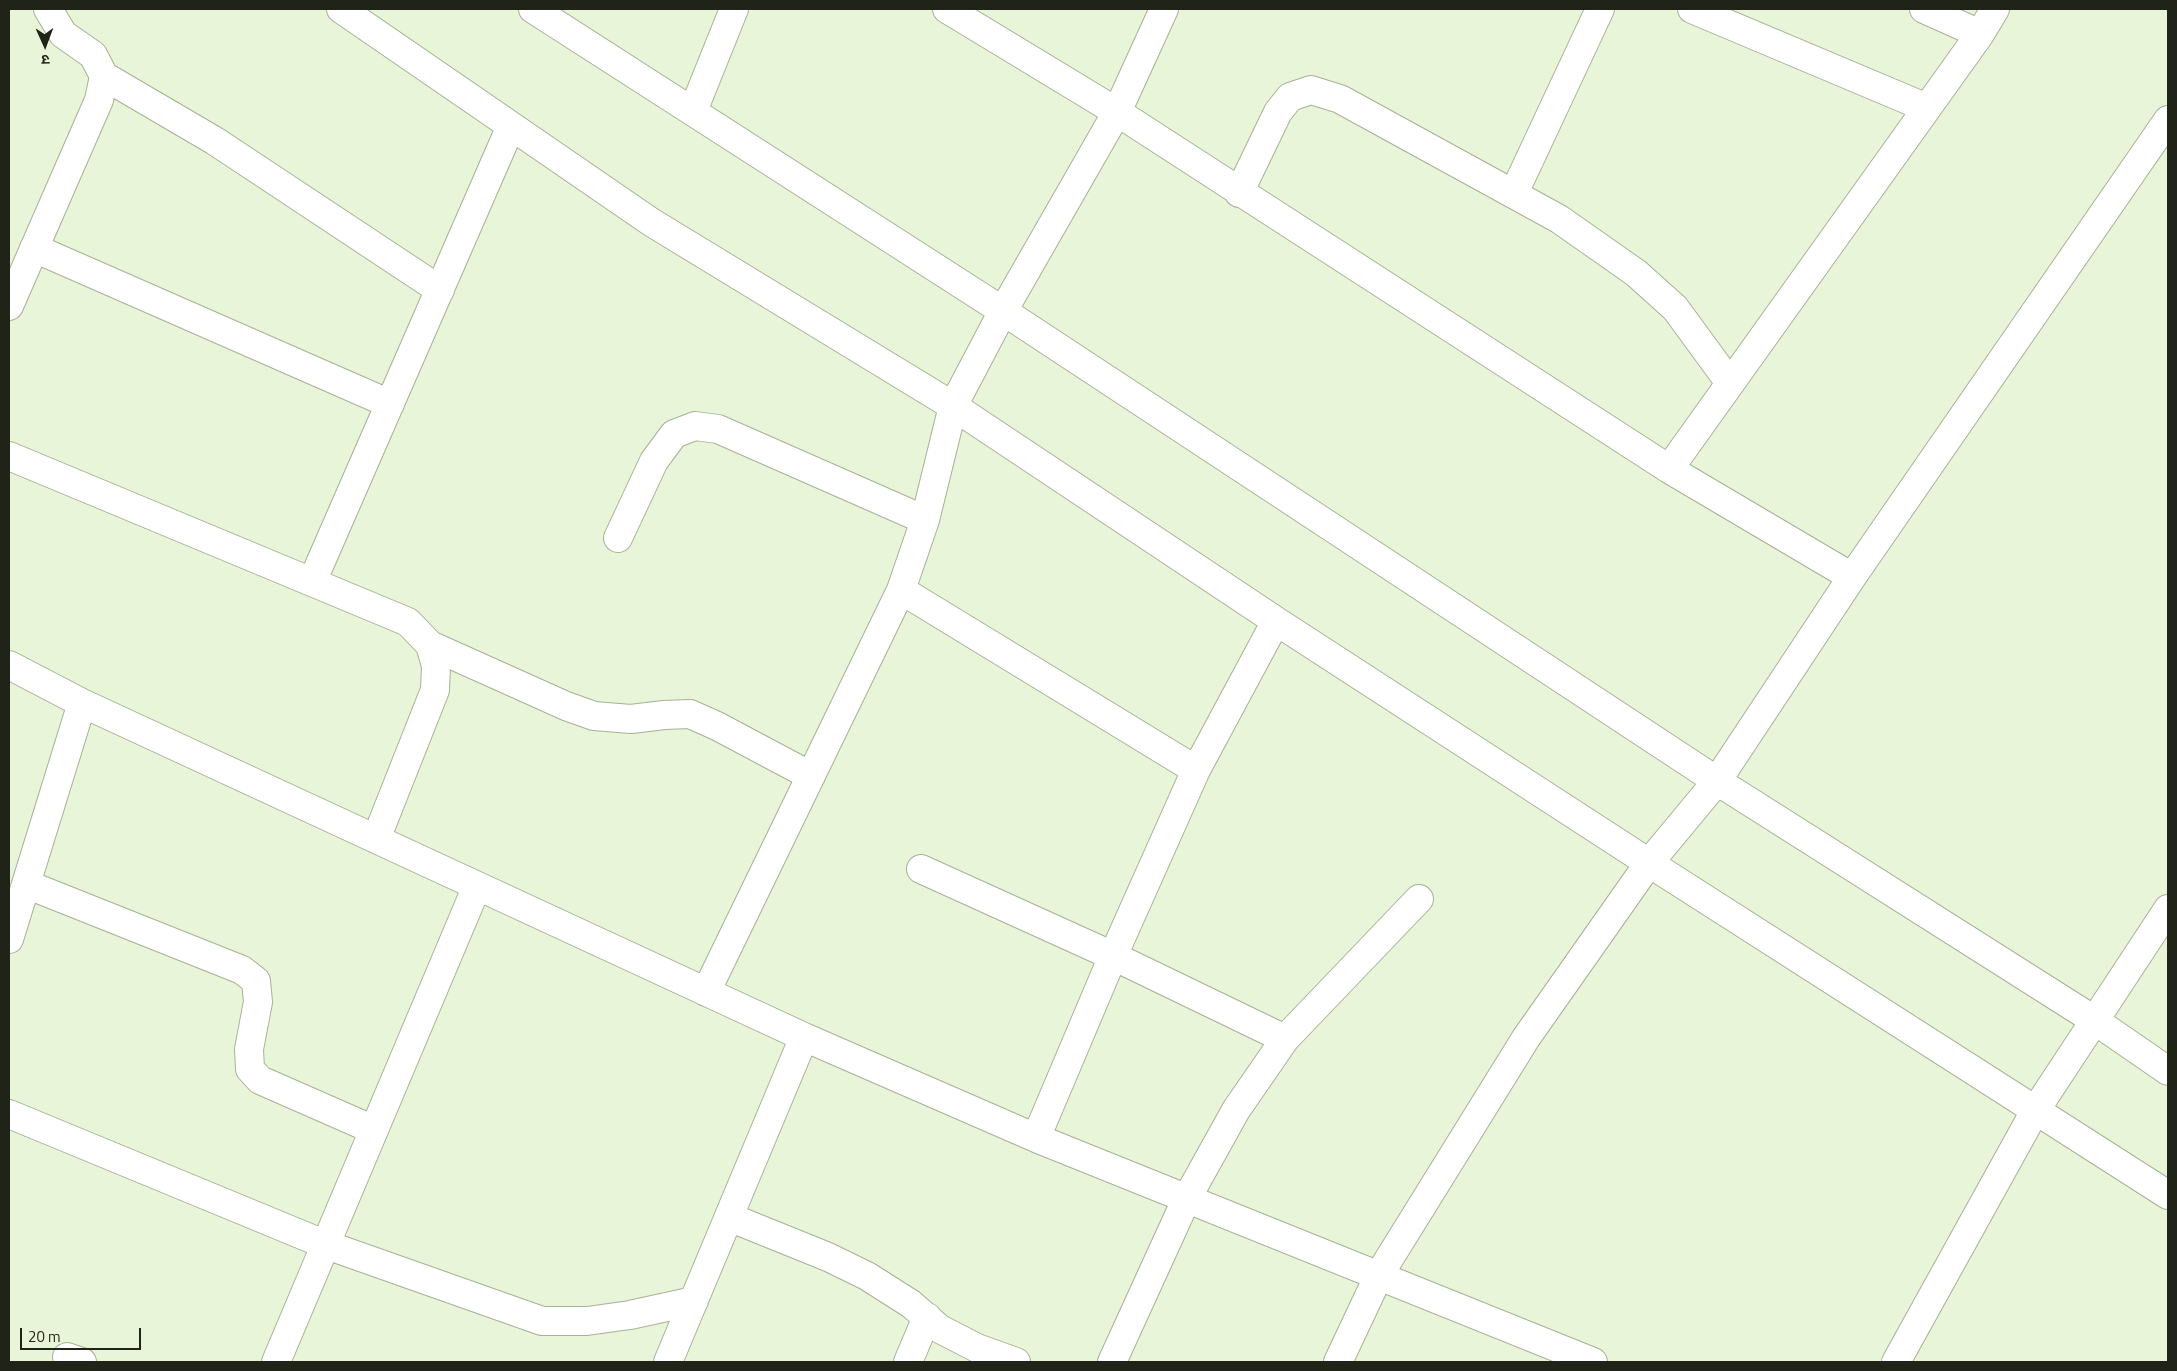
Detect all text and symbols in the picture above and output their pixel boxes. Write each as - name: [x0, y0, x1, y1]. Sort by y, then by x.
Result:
- north arrow: [20, 20, 70, 70]
- text: उ: [41, 50, 50, 71]
- scale bar: [22, 1318, 144, 1350]
- text: 20 m: [28, 1325, 61, 1348]

